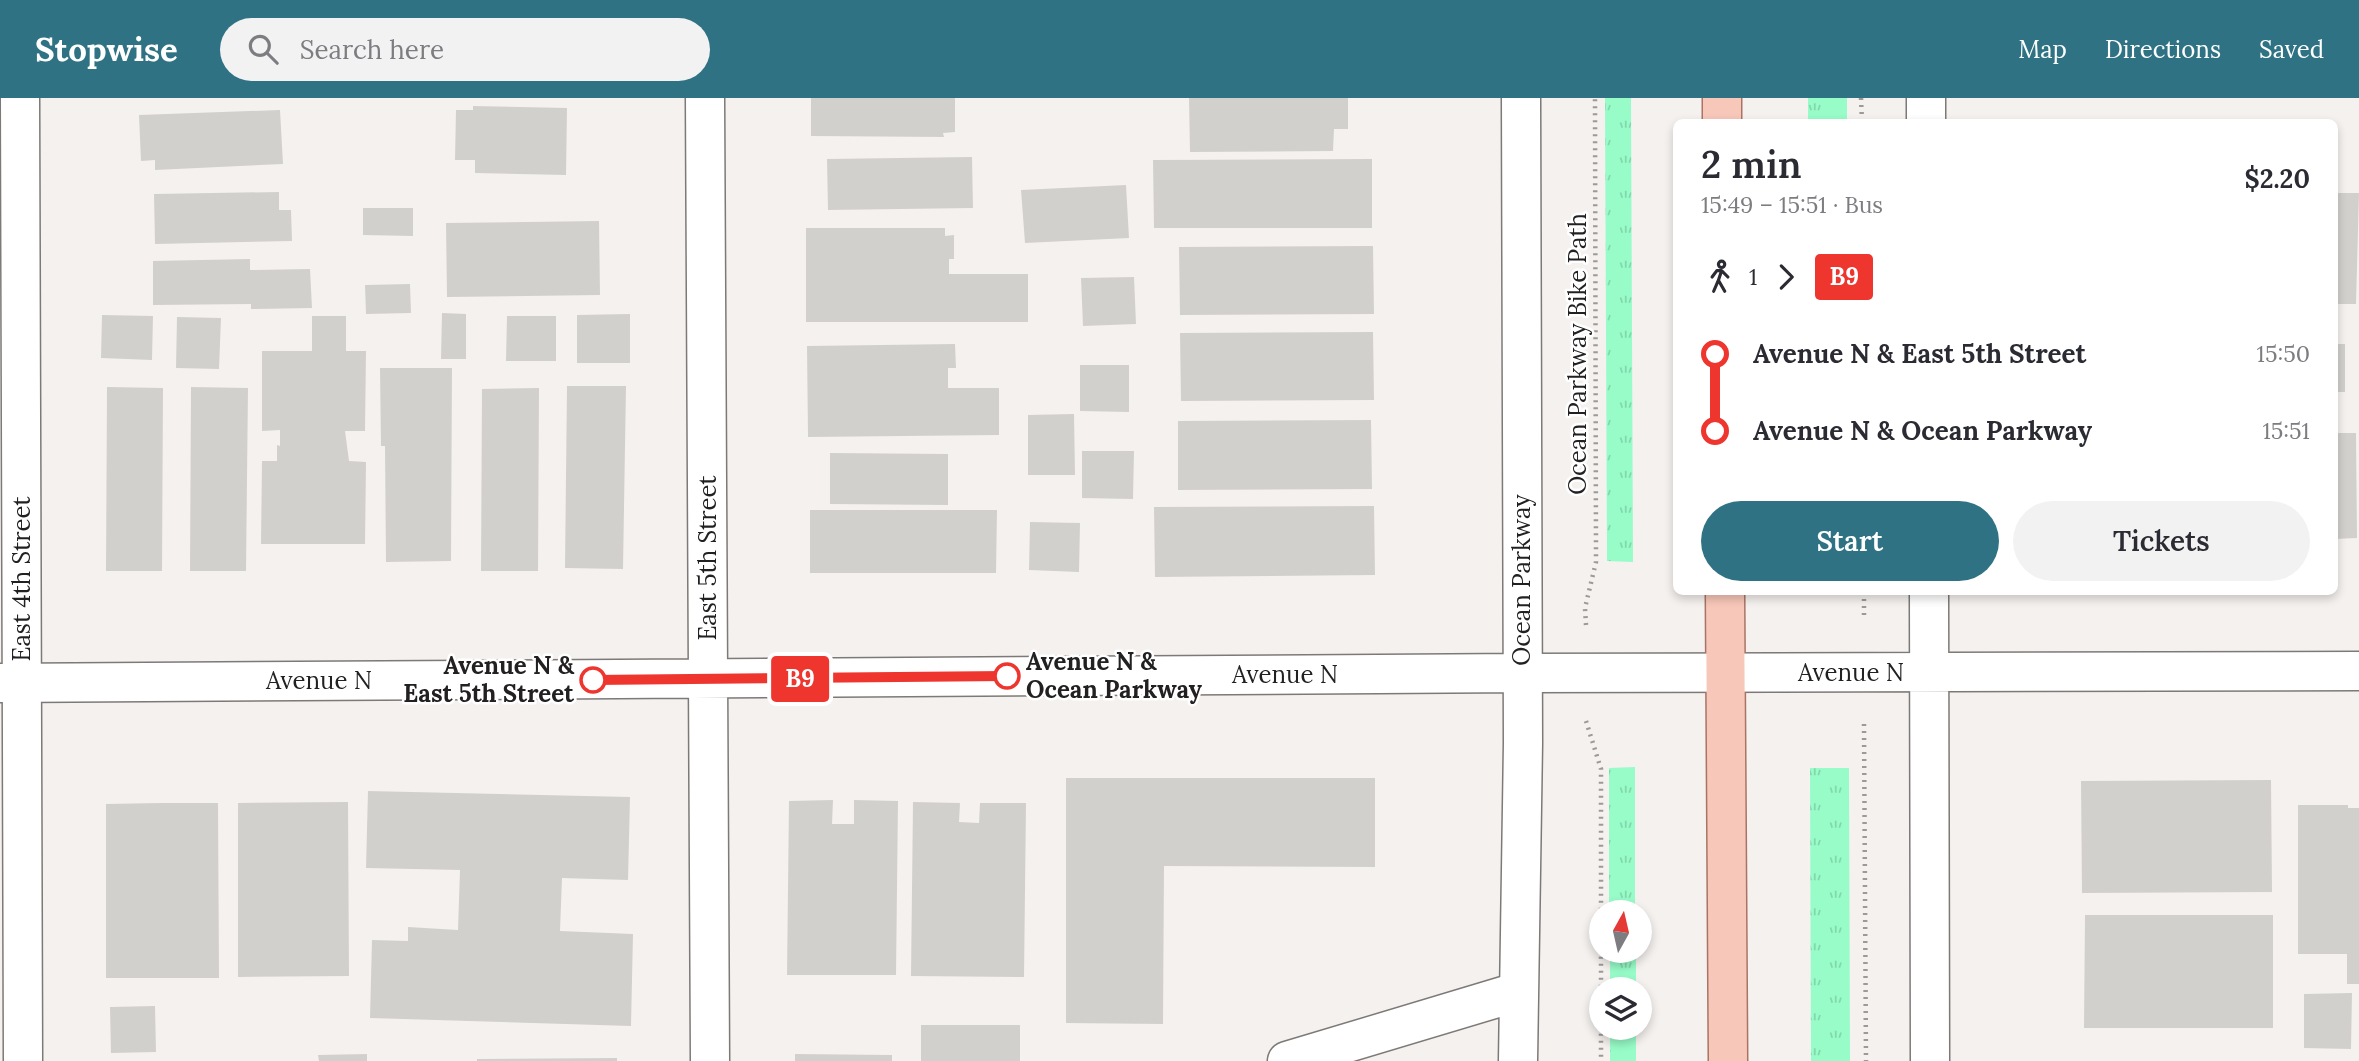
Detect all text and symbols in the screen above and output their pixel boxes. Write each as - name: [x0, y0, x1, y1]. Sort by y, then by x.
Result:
- search box: [220, 18, 710, 81]
- text: Stopwise: [35, 28, 178, 70]
- icon: search: [244, 30, 282, 68]
- text: Search here: [300, 33, 444, 66]
- text: Map: [2018, 34, 2067, 65]
- text: Directions: [2105, 34, 2221, 65]
- text: Saved: [2259, 34, 2324, 65]
- text: 2 min: [1701, 140, 1802, 188]
- text: $2.20: [2244, 162, 2310, 195]
- text: 15:49 – 15:51 · Bus: [1701, 190, 1883, 219]
- street label: Ocean Parkway Bike Path: [1562, 213, 1593, 495]
- icon: walk: [1701, 258, 1739, 296]
- icon: forward: [1767, 258, 1805, 296]
- text: B9: [1829, 261, 1859, 292]
- text: 1: [1749, 262, 1757, 291]
- text: Avenue N & East 5th Street: [1753, 337, 2086, 370]
- text: 15:50: [2257, 339, 2310, 368]
- text: Avenue N & Ocean Parkway: [1753, 414, 2092, 447]
- text: 15:51: [2262, 416, 2310, 445]
- street label: East 5th Street: [692, 475, 723, 641]
- street label: Ocean Parkway: [1506, 494, 1537, 666]
- street label: East 4th Street: [6, 496, 37, 662]
- button: Start: [1701, 501, 1999, 581]
- button: Tickets: [2013, 501, 2310, 581]
- place label: Avenue N & Ocean Parkway: [1026, 646, 1203, 705]
- place label: Avenue N & East 5th Street: [403, 650, 575, 709]
- line badge: B9: [768, 656, 832, 702]
- street label: Avenue N: [1797, 657, 1904, 688]
- street label: Avenue N: [1231, 659, 1338, 690]
- text: B9: [785, 663, 815, 694]
- marker: Avenue N & Ocean Parkway: [994, 663, 1020, 689]
- street label: Avenue N: [265, 665, 372, 696]
- marker: Avenue N & East 5th Street: [580, 667, 606, 693]
- north arrow: [1589, 900, 1652, 962]
- map controls: [1589, 900, 1652, 1040]
- button: layers: [1589, 977, 1652, 1040]

